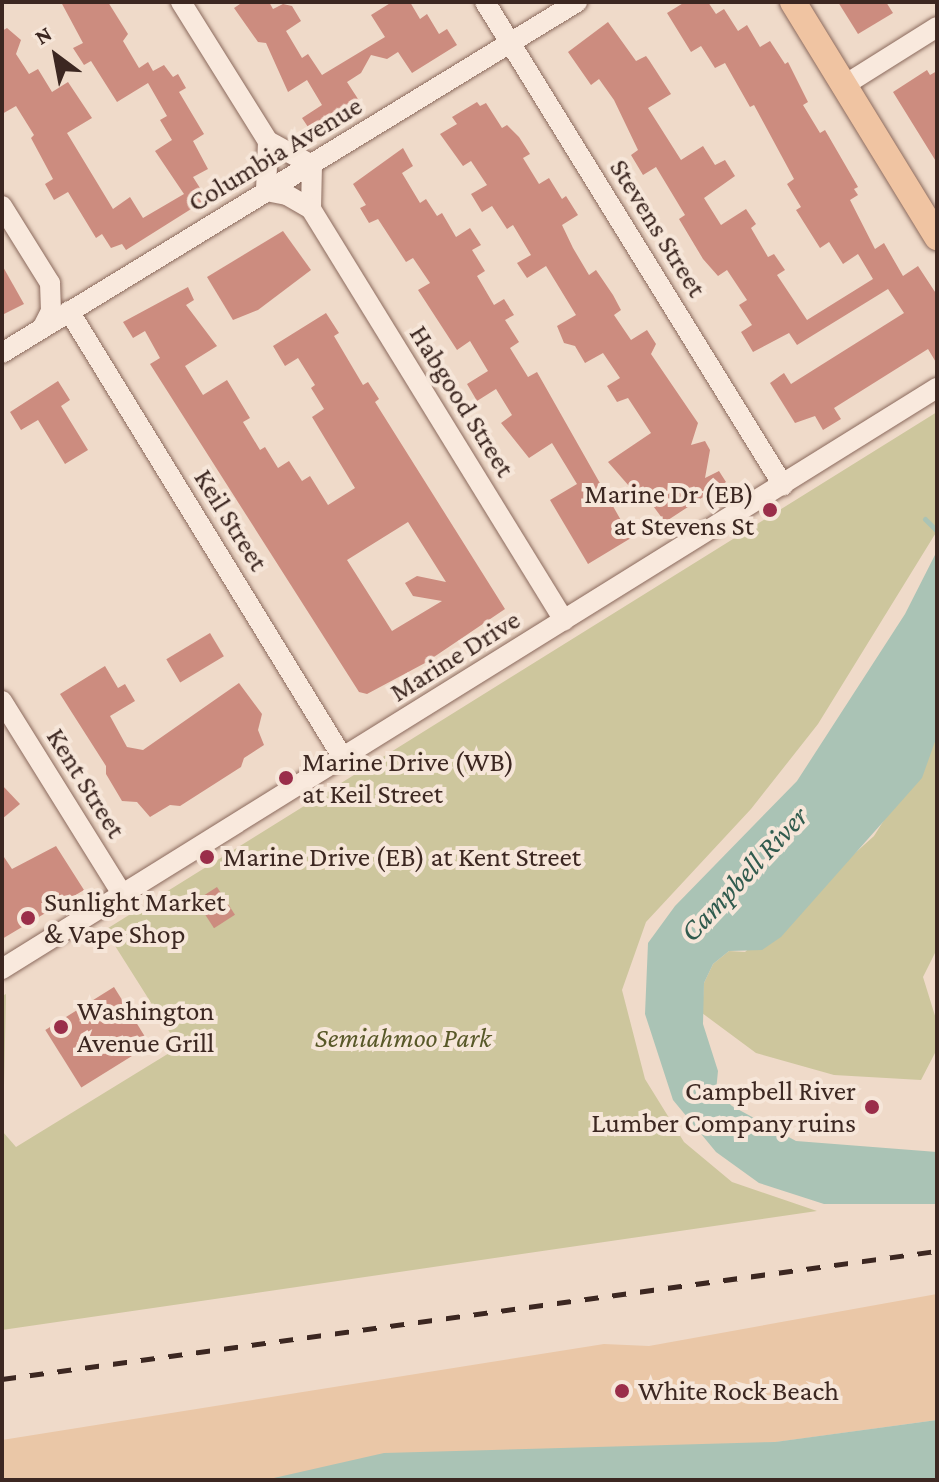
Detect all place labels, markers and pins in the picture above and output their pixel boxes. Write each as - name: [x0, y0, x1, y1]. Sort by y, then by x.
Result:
- place label: Marine Dr (EB) at Stevens St: [584, 477, 754, 543]
- marker: Marine Dr (EB) at Stevens St: [761, 501, 779, 519]
- place label: Marine Drive (WB) at Keil Street: [302, 745, 514, 811]
- marker: Marine Drive (WB) at Keil Street: [277, 769, 295, 787]
- place label: Marine Drive (EB) at Kent Street: [223, 840, 581, 874]
- marker: Marine Drive (EB) at Kent Street: [198, 848, 216, 866]
- place label: Sunlight Market & Vape Shop: [44, 885, 225, 951]
- marker: Sunlight Market & Vape Shop: [19, 909, 37, 927]
- place label: Washington Avenue Grill: [77, 994, 214, 1060]
- marker: Washington Avenue Grill: [52, 1018, 70, 1036]
- place label: Campbell River Lumber Company ruins: [591, 1074, 856, 1140]
- marker: Campbell River Lumber Company ruins: [863, 1098, 881, 1116]
- place label: White Rock Beach: [638, 1374, 839, 1408]
- marker: White Rock Beach: [613, 1382, 631, 1400]

